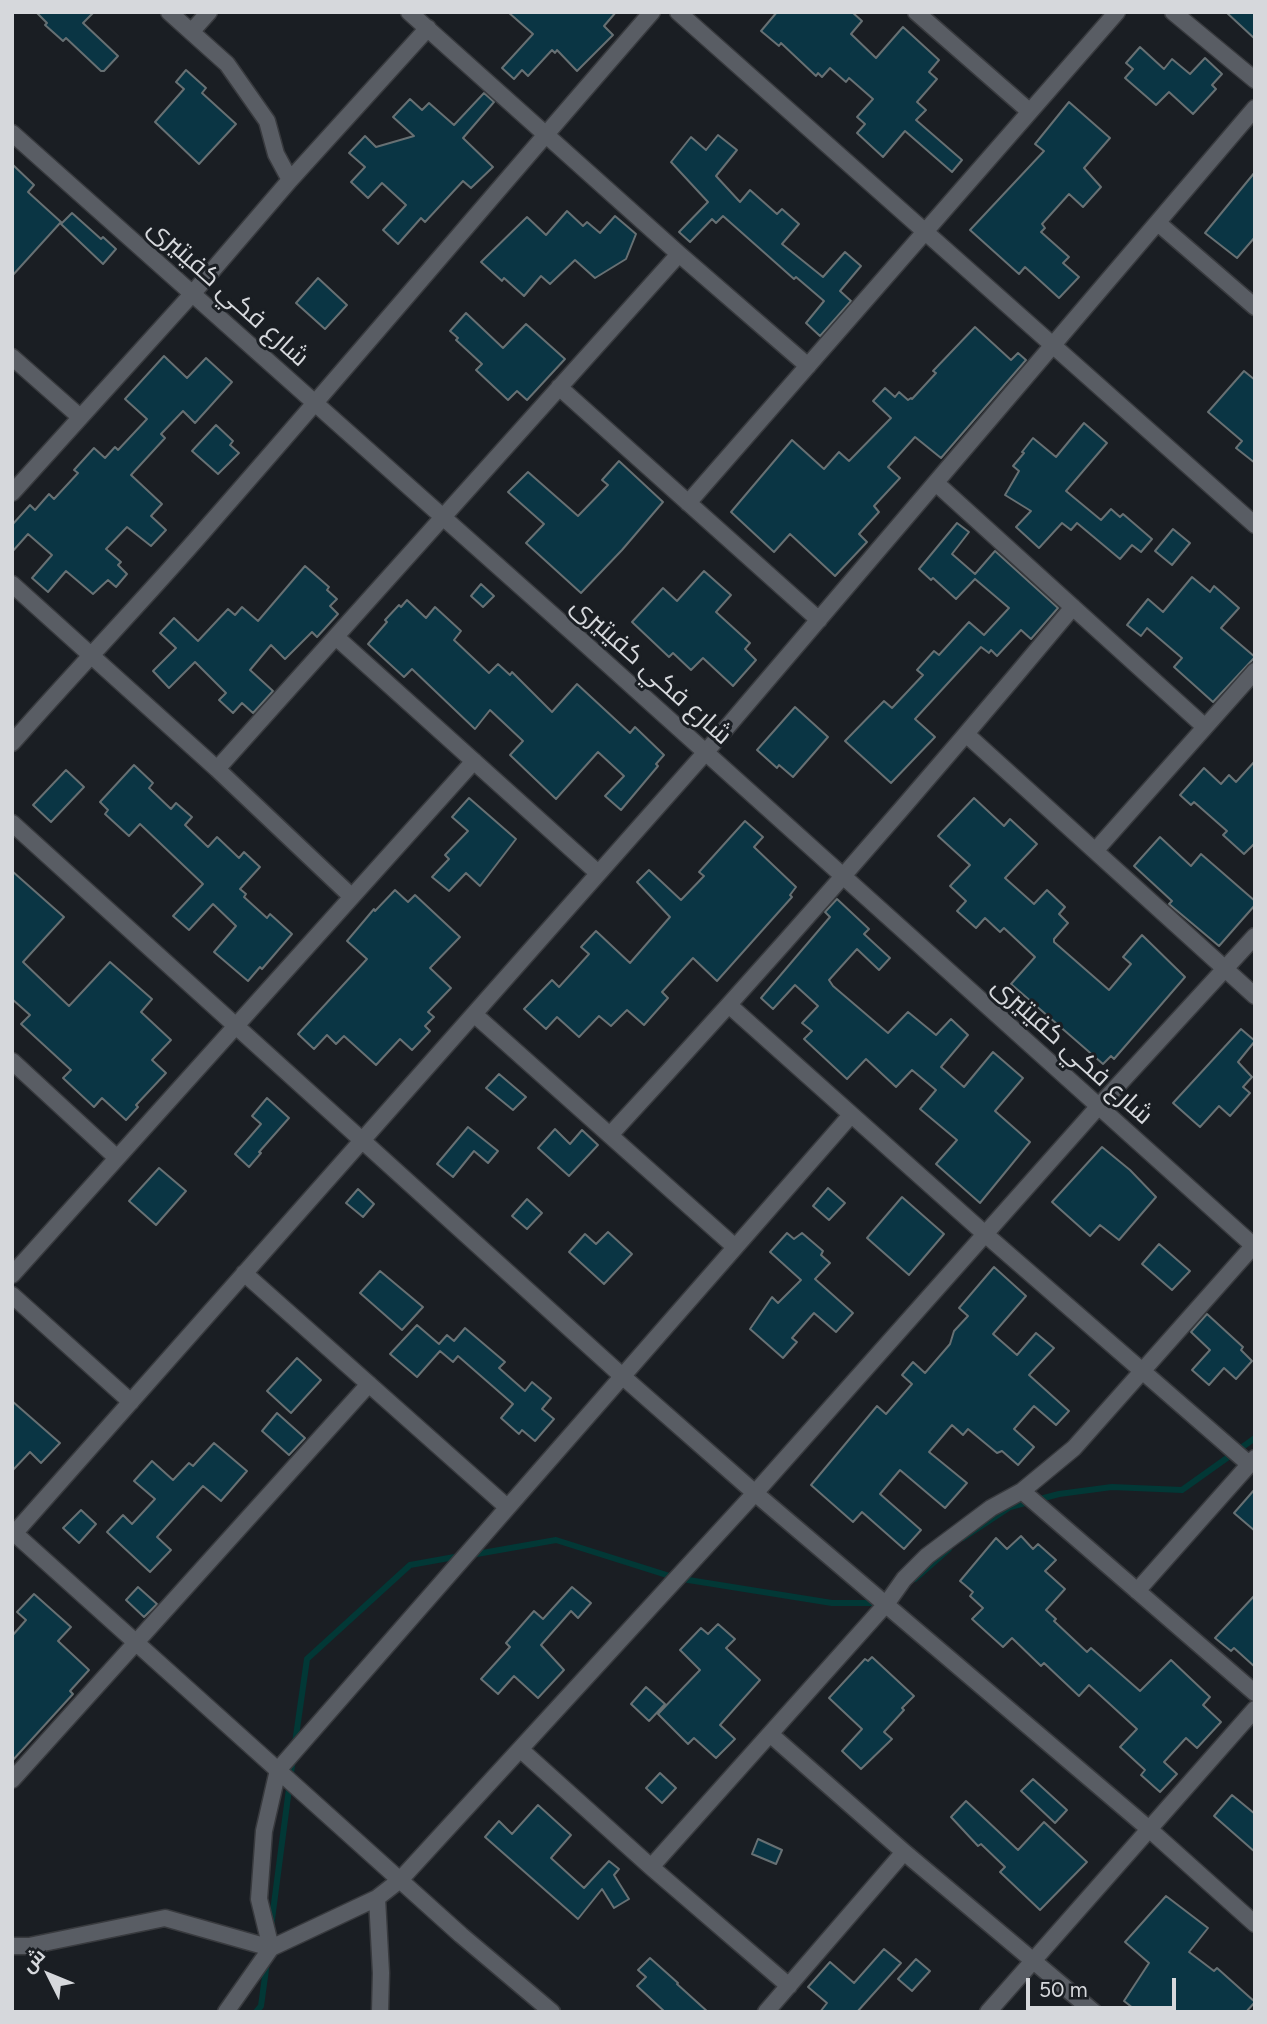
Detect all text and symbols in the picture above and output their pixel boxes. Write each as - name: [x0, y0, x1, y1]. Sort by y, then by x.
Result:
- street label: شارع فكي كفيتيرى: [141, 212, 315, 374]
- street label: شارع فكي كفيتيرى: [564, 590, 738, 752]
- street label: شارع فكي كفيتيرى: [985, 970, 1159, 1132]
- north arrow: [14, 1940, 84, 2010]
- text: ش: [17, 1944, 50, 1977]
- scale bar: [1029, 1965, 1180, 2009]
- text: 50 m: [1039, 1977, 1088, 2002]

